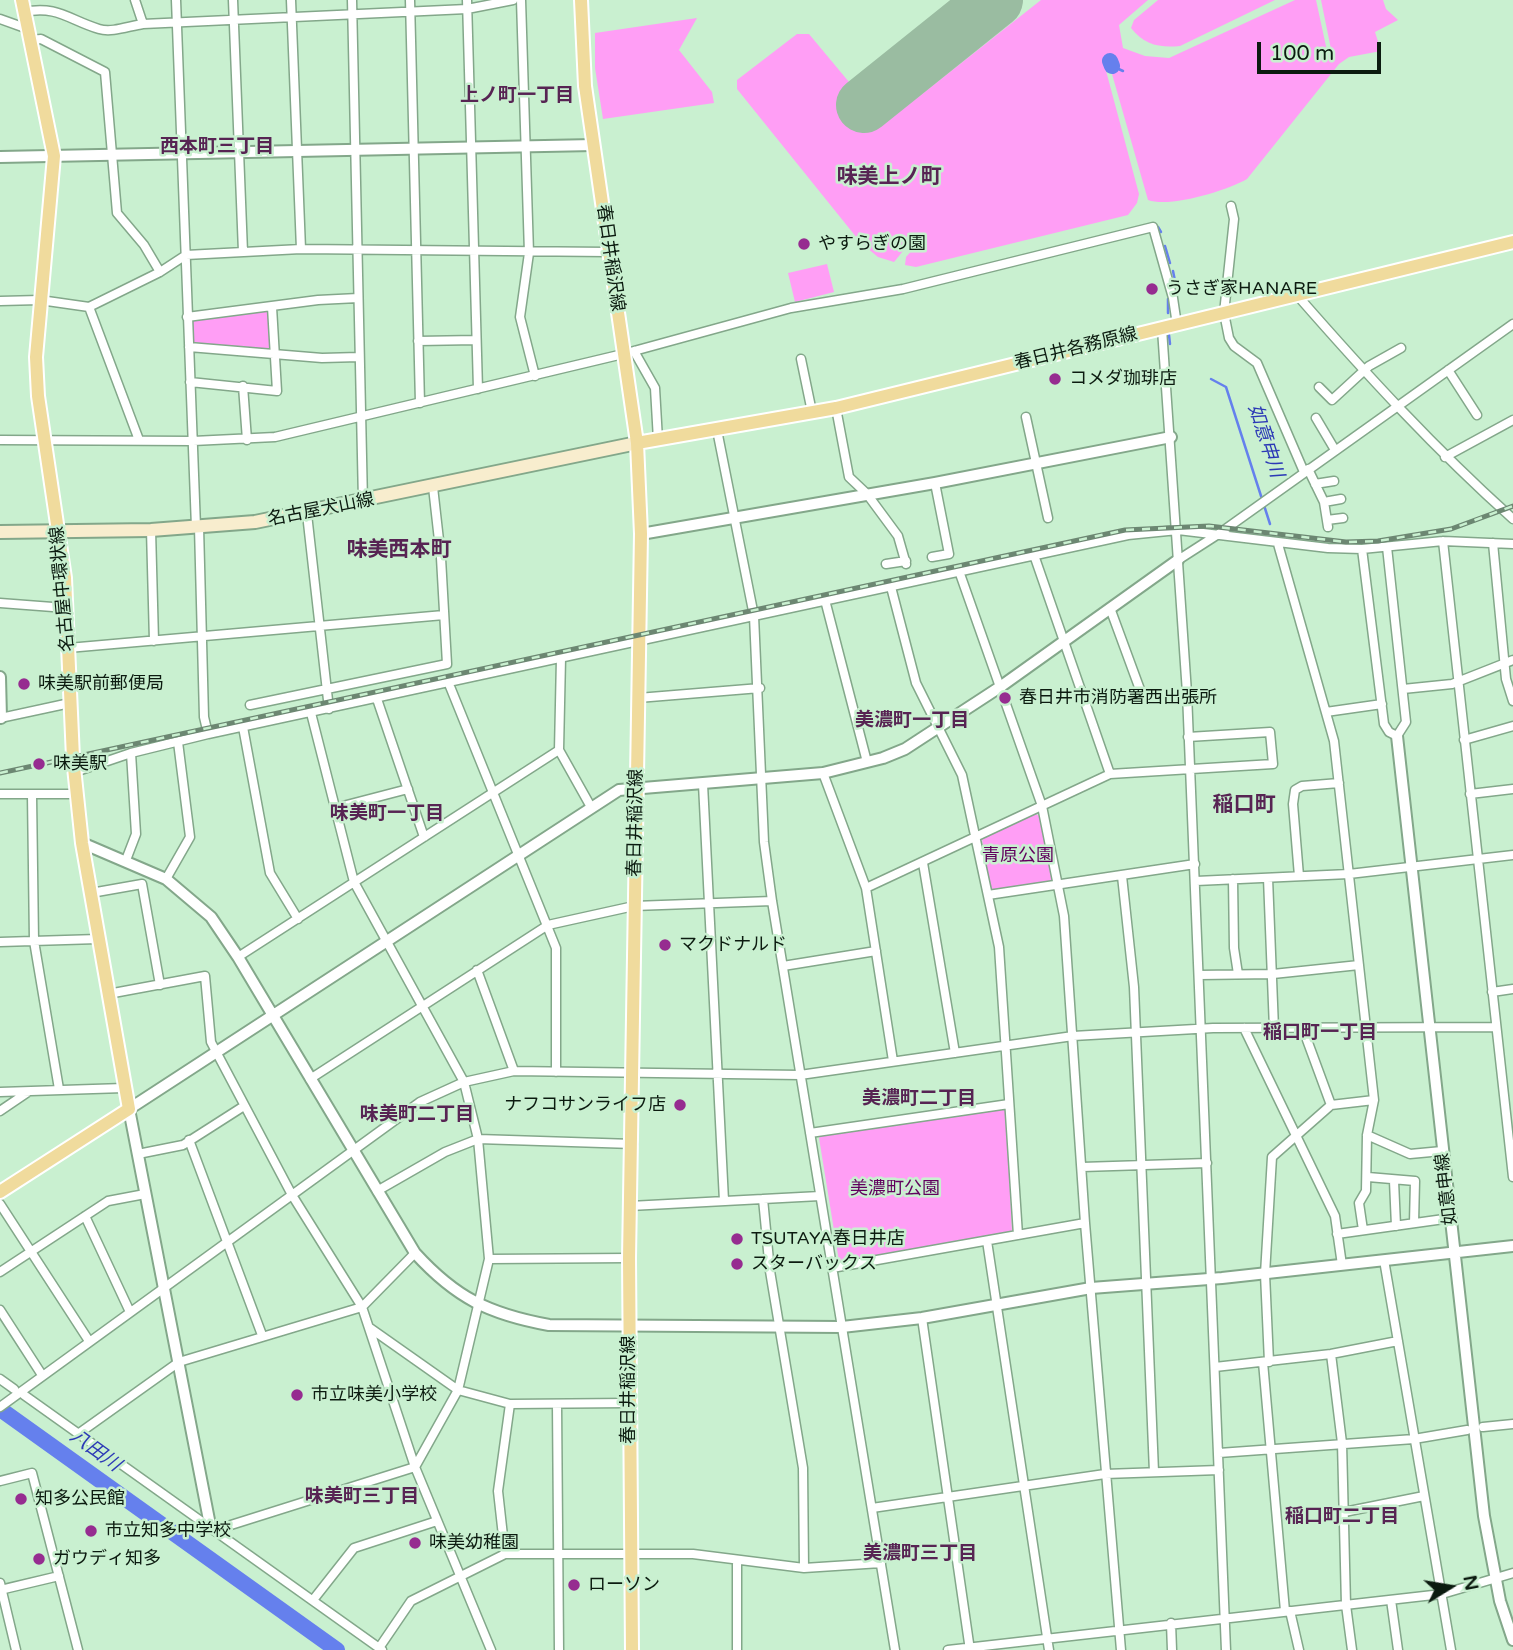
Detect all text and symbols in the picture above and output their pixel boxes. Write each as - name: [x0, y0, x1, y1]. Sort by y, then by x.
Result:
- scale bar: [1261, 28, 1385, 72]
- text: 100 m: [1270, 41, 1334, 66]
- district label: 上ノ町一丁目: [460, 85, 574, 107]
- district label: 西本町三丁目: [160, 136, 274, 158]
- district label: 味美上ノ町: [837, 164, 941, 190]
- street label: 春日井稲沢線: [592, 203, 628, 313]
- place label: やすらぎの園: [818, 233, 926, 255]
- marker: やすらぎの園: [796, 236, 812, 252]
- place label: うさぎ家HANARE: [1166, 278, 1317, 300]
- marker: うさぎ家HANARE: [1144, 281, 1160, 297]
- street label: 春日井各務原線: [1012, 323, 1140, 375]
- place label: コメダ珈琲店: [1069, 368, 1177, 390]
- marker: コメダ珈琲店: [1047, 371, 1063, 387]
- water label: 如意申川: [1242, 401, 1288, 481]
- street label: 名古屋犬山線: [266, 489, 376, 531]
- street label: 名古屋中環状線: [47, 525, 79, 653]
- district label: 味美西本町: [347, 537, 451, 563]
- place label: 味美駅前郵便局: [38, 673, 164, 695]
- marker: 味美駅前郵便局: [16, 676, 32, 692]
- place label: 春日井市消防署西出張所: [1019, 687, 1217, 709]
- marker: 春日井市消防署西出張所: [997, 690, 1013, 706]
- district label: 美濃町一丁目: [855, 710, 969, 732]
- place label: 味美駅: [53, 753, 107, 775]
- marker: 味美駅: [31, 756, 47, 772]
- street label: 春日井稲沢線: [624, 769, 648, 877]
- district label: 稲口町: [1213, 792, 1275, 818]
- district label: 味美町一丁目: [330, 803, 444, 825]
- park label: 青原公園: [982, 845, 1054, 867]
- place label: マクドナルド: [679, 934, 787, 956]
- marker: マクドナルド: [657, 937, 673, 953]
- district label: 稲口町一丁目: [1263, 1022, 1377, 1044]
- district label: 美濃町二丁目: [862, 1088, 976, 1110]
- place label: ナフコサンライフ店: [504, 1094, 666, 1116]
- marker: ナフコサンライフ店: [672, 1097, 688, 1113]
- district label: 味美町二丁目: [360, 1104, 474, 1126]
- street label: 如意申線: [1432, 1152, 1462, 1226]
- park label: 美濃町公園: [850, 1178, 940, 1200]
- place label: TSUTAYA春日井店: [751, 1228, 905, 1250]
- marker: TSUTAYA春日井店: [729, 1231, 745, 1247]
- place label: スターバックス: [751, 1253, 877, 1275]
- marker: スターバックス: [729, 1256, 745, 1272]
- street label: 春日井稲沢線: [618, 1336, 640, 1444]
- place label: 市立味美小学校: [311, 1384, 437, 1406]
- marker: 市立味美小学校: [289, 1387, 305, 1403]
- water label: 八田川: [65, 1425, 125, 1477]
- district label: 味美町三丁目: [305, 1486, 419, 1508]
- place label: 知多公民館: [35, 1488, 125, 1510]
- marker: 知多公民館: [13, 1491, 29, 1507]
- district label: 稲口町二丁目: [1285, 1506, 1399, 1528]
- place label: 市立知多中学校: [105, 1520, 231, 1542]
- marker: 市立知多中学校: [83, 1523, 99, 1539]
- place label: 味美幼稚園: [429, 1532, 519, 1554]
- marker: 味美幼稚園: [407, 1535, 423, 1551]
- district label: 美濃町三丁目: [863, 1543, 977, 1565]
- place label: ガウディ知多: [53, 1548, 161, 1570]
- marker: ガウディ知多: [31, 1551, 47, 1567]
- north arrow: [1415, 1552, 1485, 1622]
- text: N: [1458, 1573, 1483, 1593]
- place label: ローソン: [588, 1574, 660, 1596]
- marker: ローソン: [566, 1577, 582, 1593]

